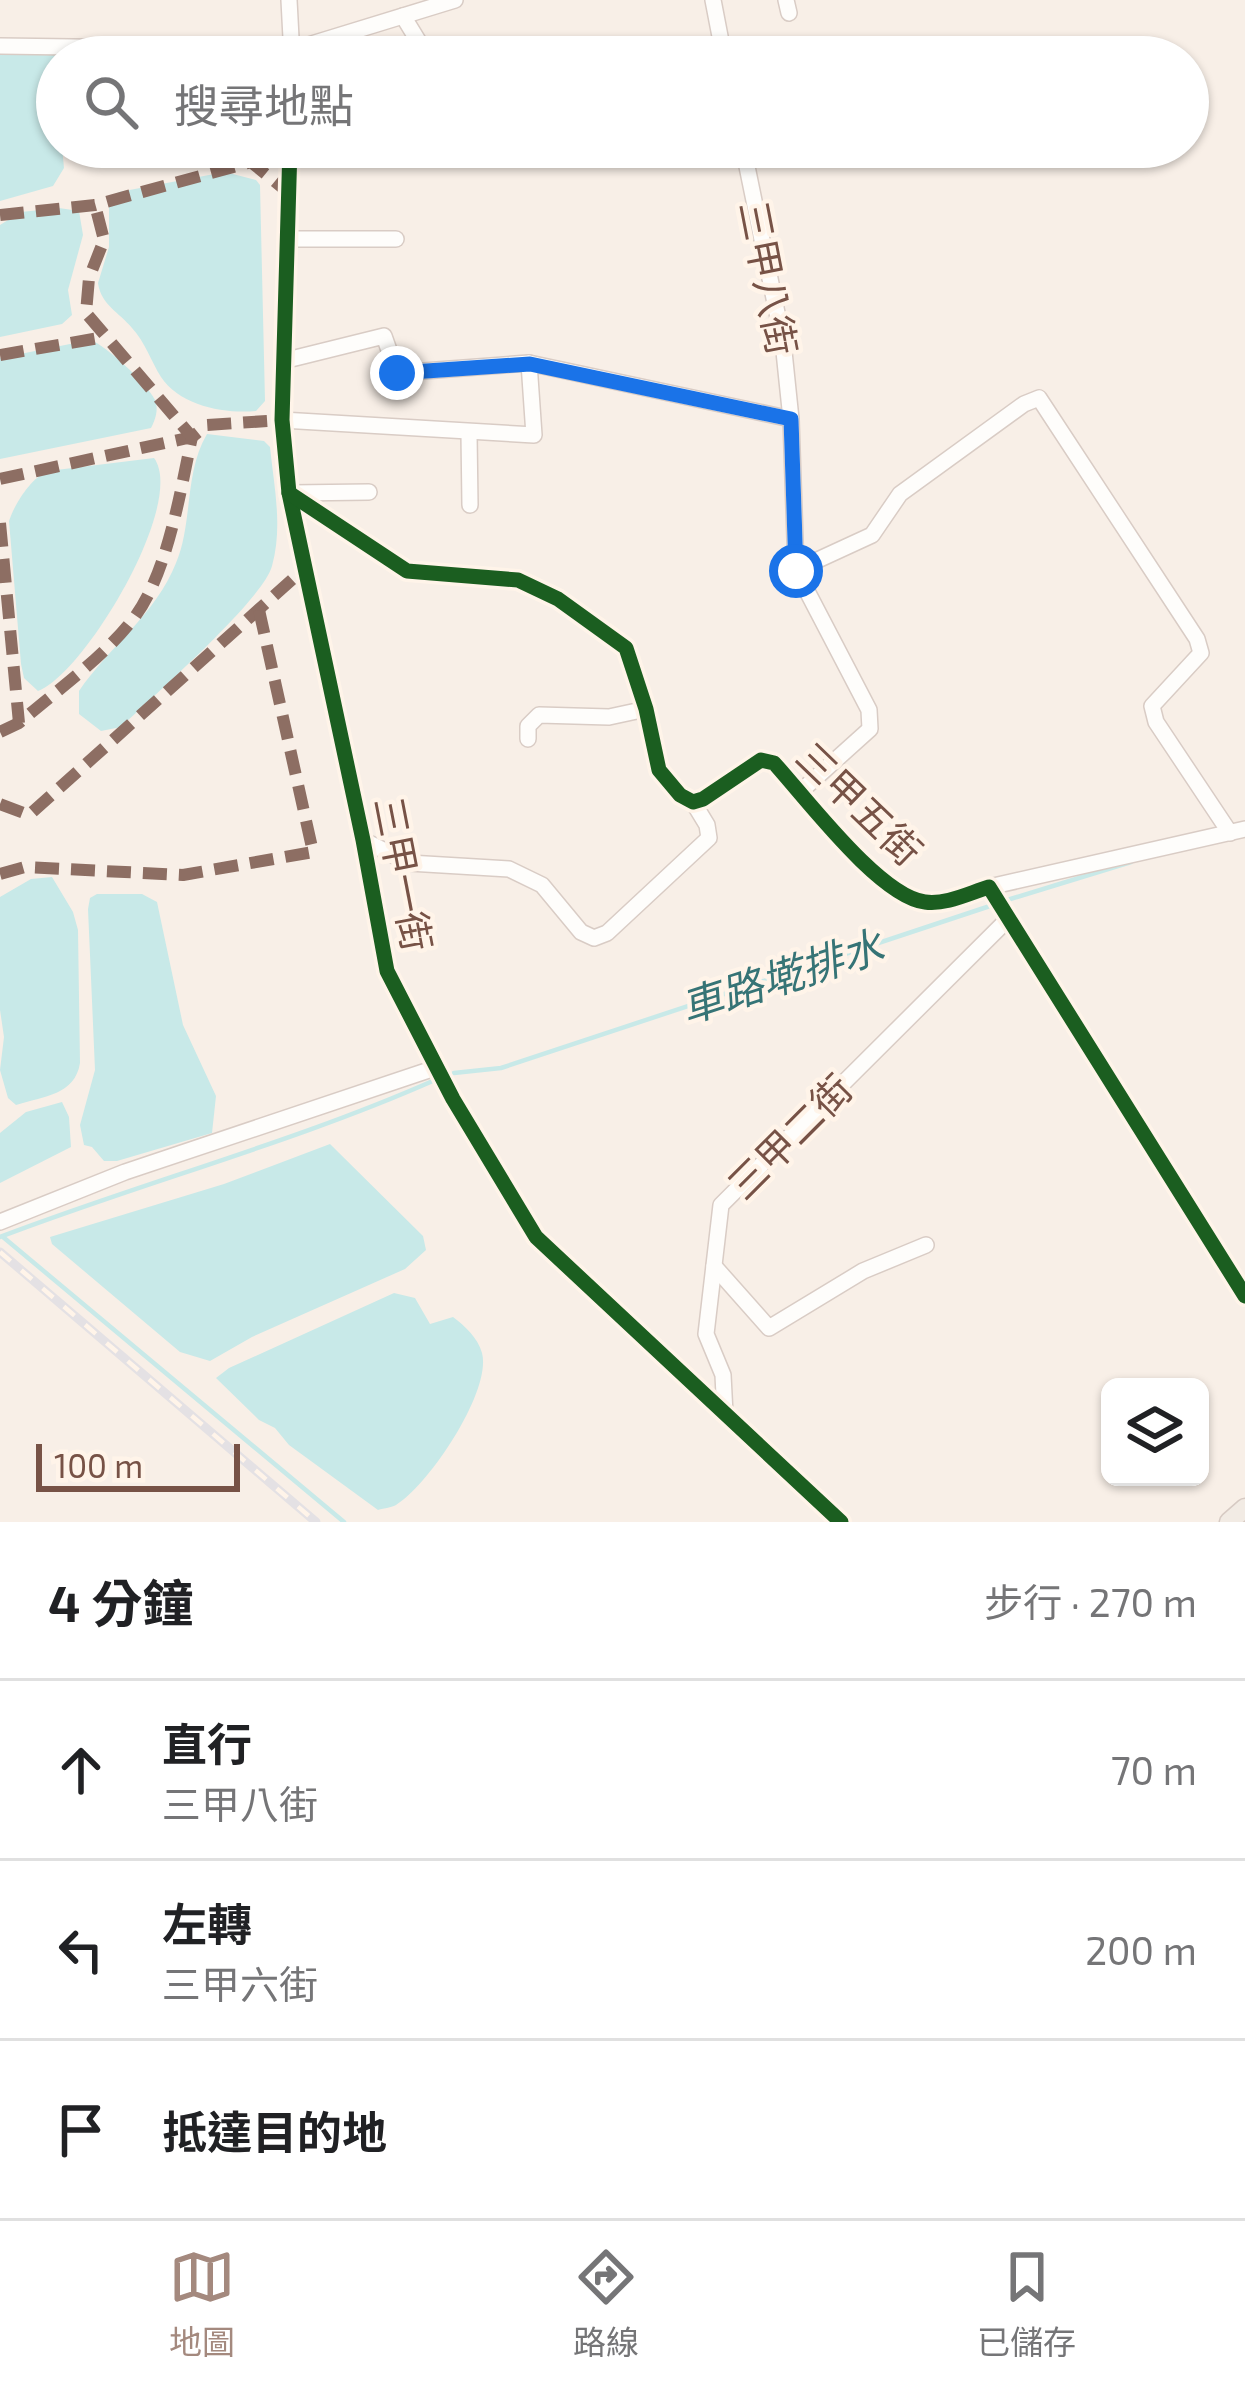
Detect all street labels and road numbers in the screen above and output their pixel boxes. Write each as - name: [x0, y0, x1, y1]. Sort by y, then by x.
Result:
- street label: 三甲八街: [732, 197, 807, 359]
- street label: 三甲五街: [788, 732, 932, 874]
- street label: 三甲一街: [367, 793, 442, 955]
- street label: 三甲二街: [717, 1064, 861, 1208]

